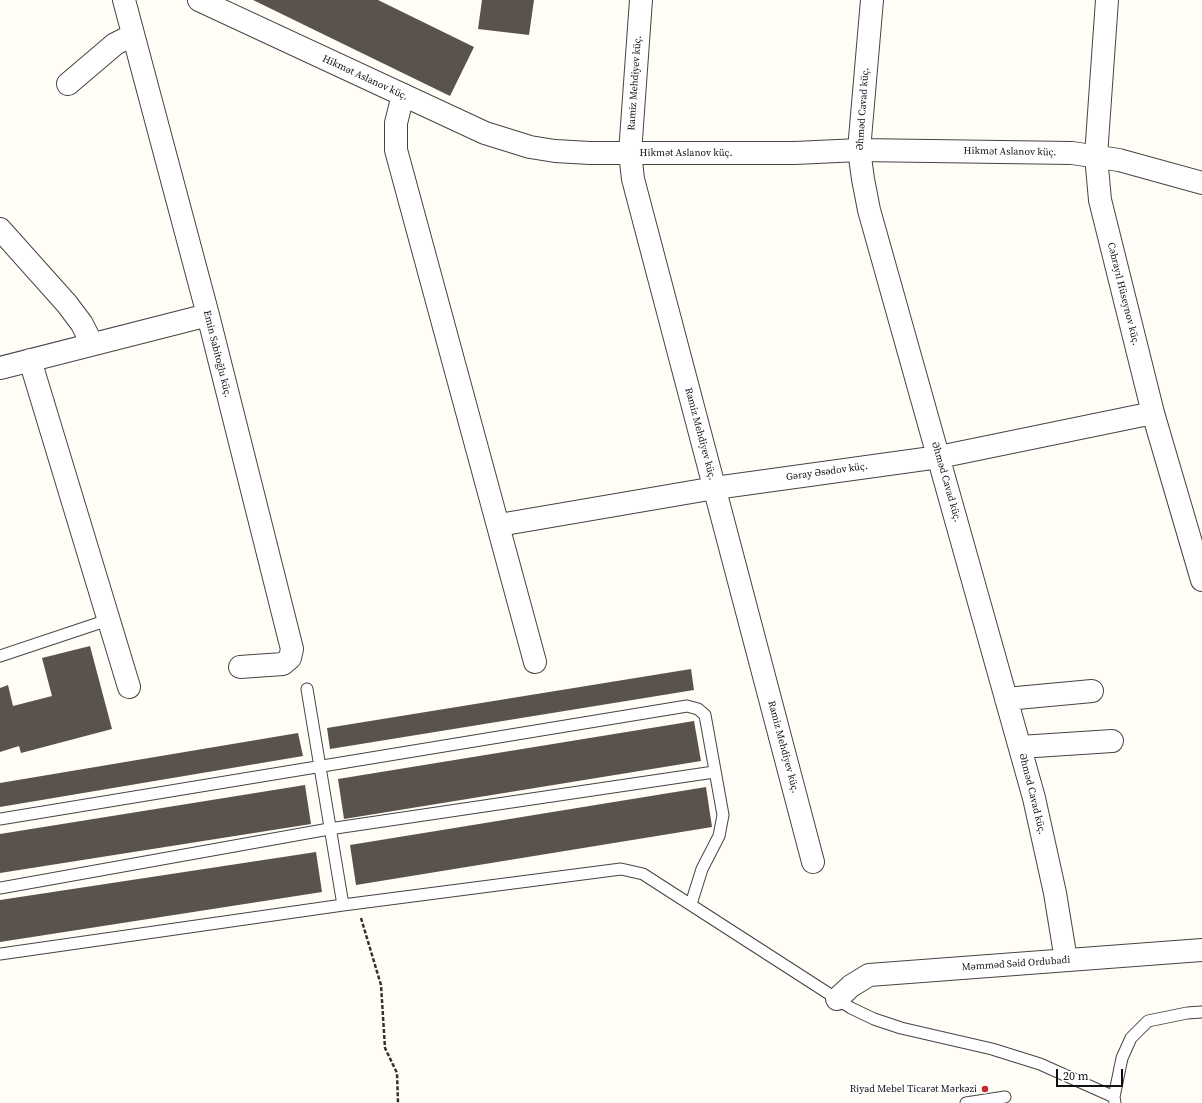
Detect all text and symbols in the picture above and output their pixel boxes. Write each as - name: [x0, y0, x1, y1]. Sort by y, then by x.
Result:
- street label: Ramiz Mehdiyev küç.: [626, 35, 644, 131]
- street label: Hikmət Aslanov küç.: [320, 53, 410, 103]
- street label: Əhməd Cavad küç.: [854, 67, 872, 151]
- street label: Hikmət Aslanov küç.: [963, 145, 1057, 159]
- street label: Hikmət Aslanov küç.: [640, 147, 732, 159]
- street label: Cəbrayıl Hüseynov küç.: [1104, 241, 1142, 347]
- street label: Emin Sabitoğlu küç.: [200, 309, 234, 399]
- street label: Ramiz Mehdiyev küç.: [682, 386, 718, 482]
- street label: Əhməd Cavad küç.: [929, 440, 963, 524]
- street label: Gəray Əsədov küç.: [785, 460, 869, 484]
- street label: Ramiz Mehdiyev küç.: [765, 699, 801, 795]
- street label: Əhməd Cavad küç.: [1016, 752, 1048, 836]
- street label: Məmməd Səid Ordubadi: [961, 954, 1071, 974]
- scale bar: [1058, 1061, 1125, 1087]
- text: 20 m: [1063, 1068, 1089, 1084]
- place label: Riyad Mebel Ticarət Mərkəzi: [850, 1083, 977, 1095]
- marker: Riyad Mebel Ticarət Mərkəzi: [980, 1084, 990, 1094]

